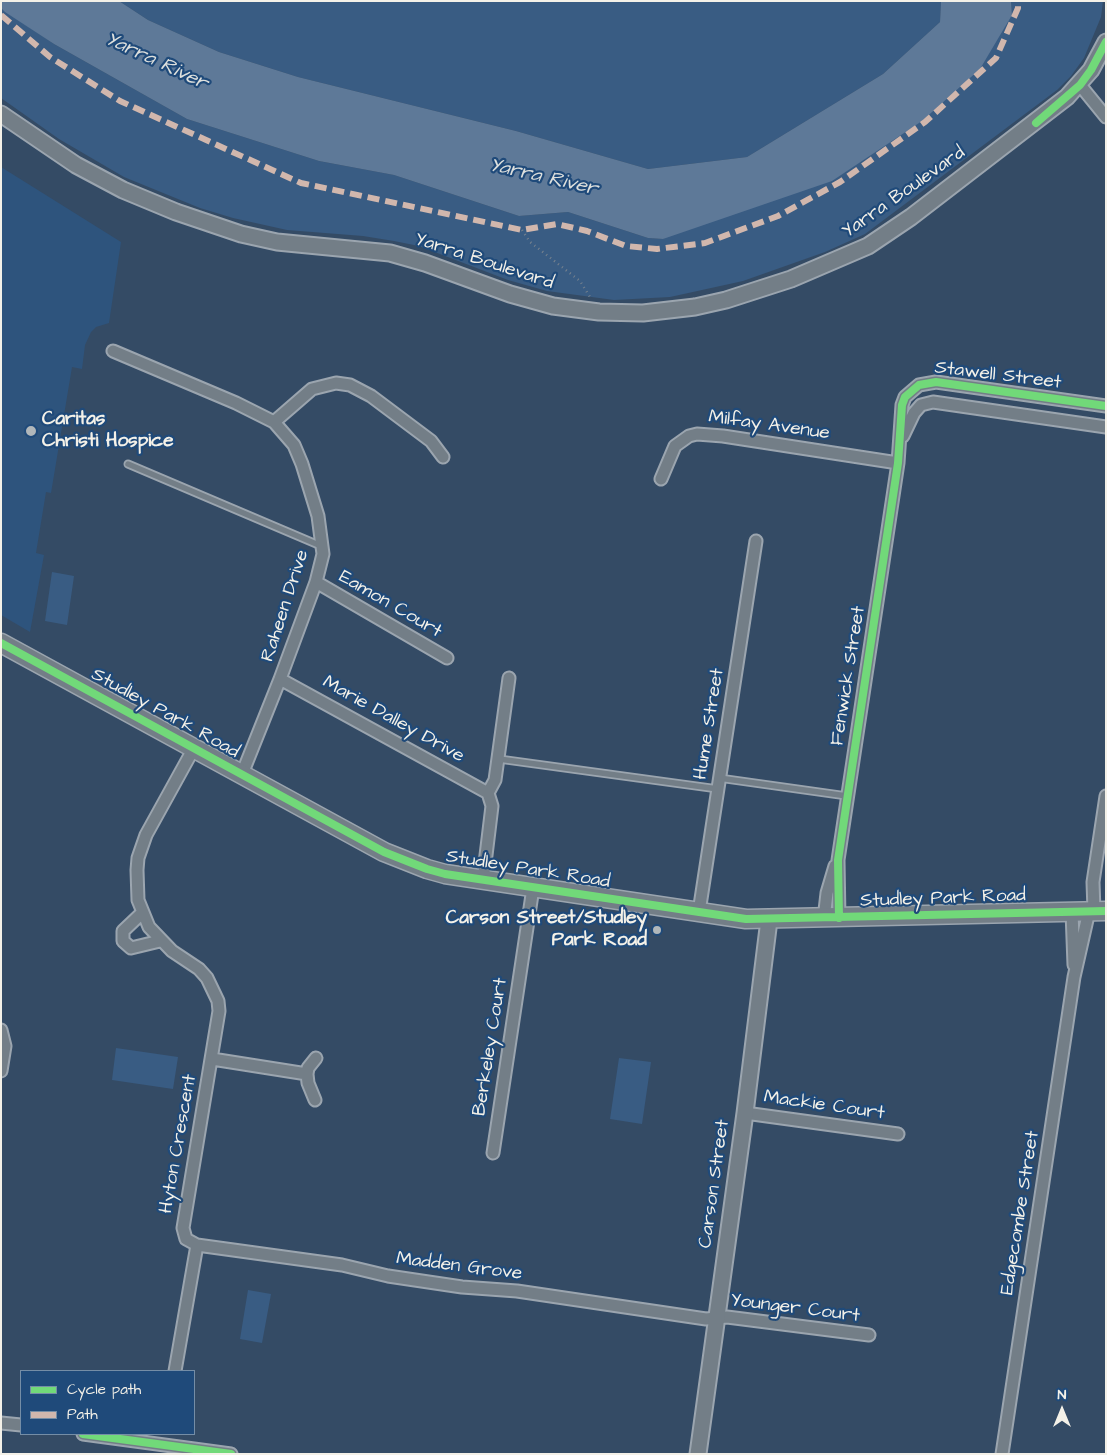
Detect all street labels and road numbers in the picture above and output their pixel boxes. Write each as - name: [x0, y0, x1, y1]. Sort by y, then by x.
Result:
- street label: Yarra Boulevard: [838, 142, 970, 244]
- street label: Yarra Boulevard: [412, 229, 556, 295]
- street label: Stawell Street: [933, 357, 1063, 395]
- street label: Milfay Avenue: [707, 406, 831, 446]
- street label: Raheen Drive: [257, 547, 315, 665]
- street label: Eamon Court: [334, 566, 446, 644]
- street label: Fenwick Street: [827, 605, 871, 747]
- street label: Studley Park Road: [87, 664, 243, 764]
- street label: Hume Street: [690, 667, 730, 781]
- street label: Marie Dalley Drive: [318, 672, 468, 768]
- street label: Studley Park Road: [444, 846, 612, 894]
- street label: Studley Park Road: [860, 885, 1026, 913]
- street label: Berkeley Court: [469, 976, 513, 1118]
- street label: Hyton Crescent: [156, 1073, 202, 1215]
- street label: Mackie Court: [762, 1086, 886, 1126]
- street label: Carson Street: [695, 1118, 735, 1250]
- street label: Edgecombe Street: [997, 1129, 1045, 1297]
- street label: Madden Grove: [395, 1248, 523, 1286]
- street label: Younger Court: [729, 1290, 861, 1328]

